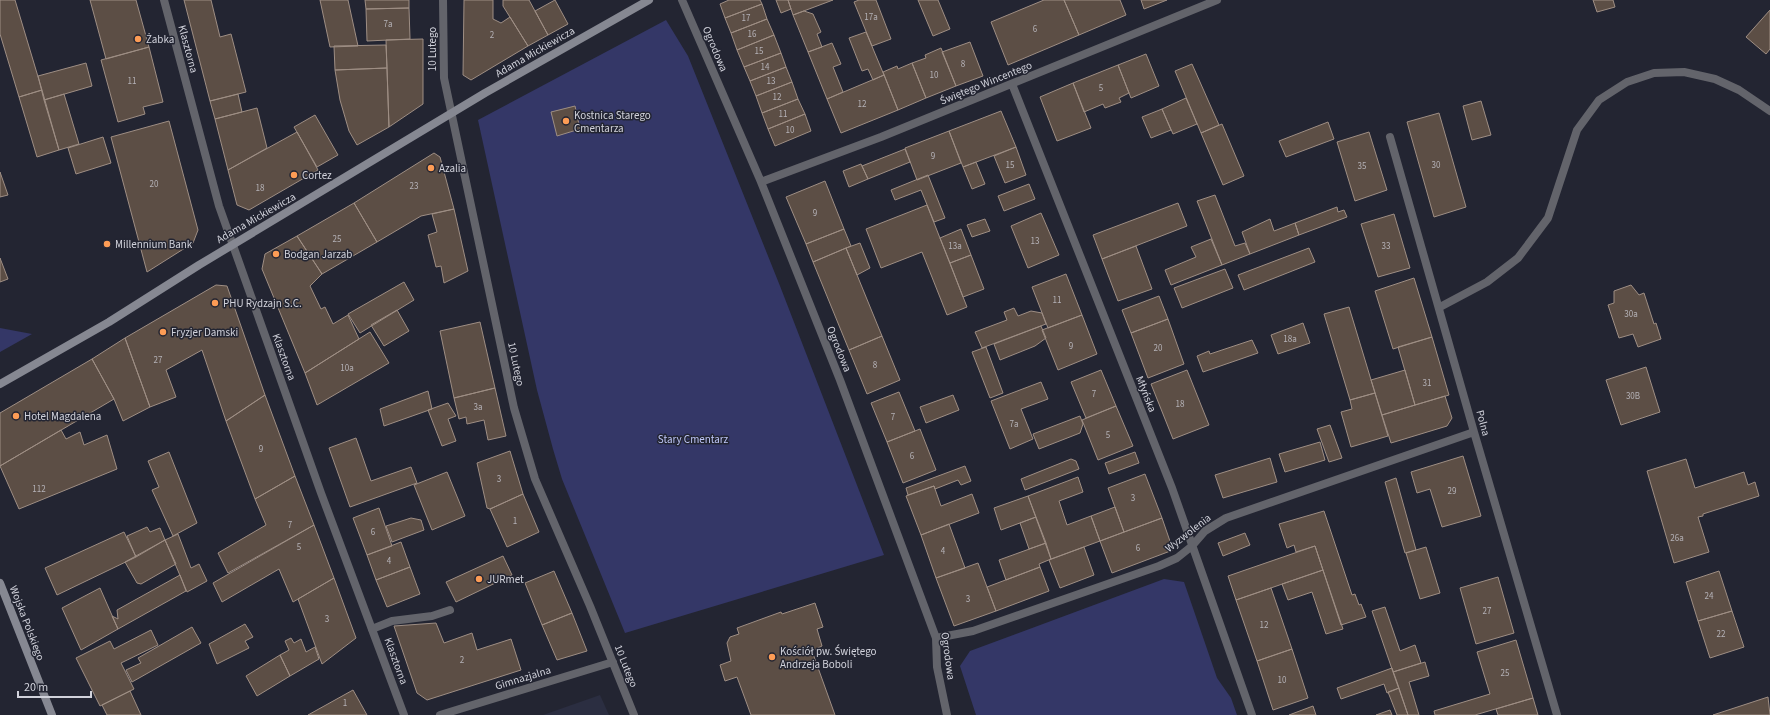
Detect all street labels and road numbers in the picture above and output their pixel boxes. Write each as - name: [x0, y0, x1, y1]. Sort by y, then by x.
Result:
- street label: Klasztorna: [174, 23, 202, 75]
- street label: Adama Mickiewicza: [493, 23, 577, 81]
- street label: Ogrodowa: [699, 24, 731, 74]
- street label: 10 Lutego: [425, 27, 440, 71]
- street label: Świętego Wincentego: [938, 58, 1034, 108]
- street label: Adama Mickiewicza: [214, 189, 298, 247]
- street label: Ogrodowa: [823, 324, 855, 374]
- street label: Klasztorna: [269, 331, 299, 383]
- street label: 10 Lutego: [504, 341, 528, 387]
- street label: Młyńska: [1132, 374, 1160, 414]
- street label: Polna: [1472, 408, 1494, 438]
- street label: Wyzwolenia: [1162, 510, 1214, 556]
- street label: Wojska Polskiego: [6, 583, 48, 663]
- street label: Ogrodowa: [937, 631, 959, 681]
- street label: Klasztorna: [381, 635, 411, 687]
- street label: 10 Lutego: [611, 643, 641, 690]
- street label: Gimnazjalna: [493, 662, 553, 694]

